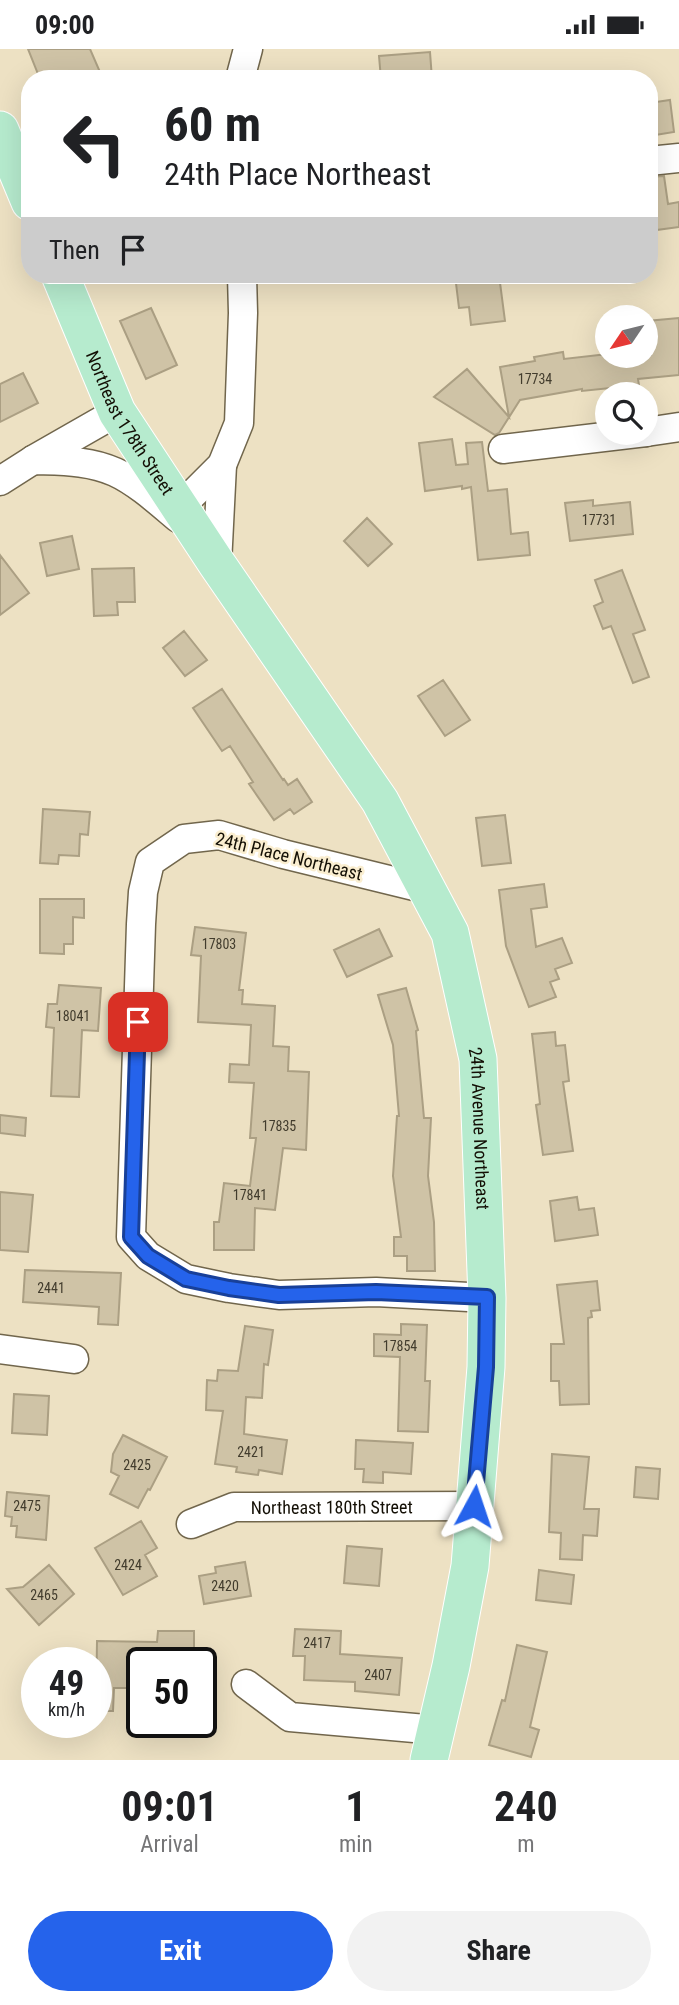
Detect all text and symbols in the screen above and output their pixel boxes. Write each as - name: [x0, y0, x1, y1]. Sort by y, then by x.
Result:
- text: 09:00: [35, 10, 95, 40]
- text: 60 m: [164, 96, 261, 153]
- icon: left: [49, 98, 140, 189]
- text: 24th Place Northeast: [164, 155, 431, 193]
- icon: arrive: [114, 231, 152, 269]
- text: Then: [49, 235, 100, 265]
- north arrow: [595, 305, 658, 367]
- map controls: [595, 305, 658, 445]
- street label: Northeast 178th Street: [82, 348, 179, 498]
- house number: 17734: [518, 371, 552, 387]
- button: search: [595, 382, 658, 445]
- house number: 17731: [582, 512, 616, 528]
- street label: 24th Place Northeast: [214, 828, 364, 884]
- house number: 17803: [202, 936, 236, 952]
- pin: [108, 992, 168, 1052]
- icon: arrive: [119, 1003, 157, 1041]
- house number: 18041: [56, 1008, 90, 1024]
- street label: 24th Avenue Northeast: [465, 1045, 494, 1210]
- house number: 17835: [262, 1118, 296, 1134]
- house number: 17841: [233, 1187, 267, 1203]
- house number: 2441: [37, 1280, 65, 1296]
- house number: 17854: [383, 1338, 417, 1354]
- house number: 2421: [237, 1444, 265, 1460]
- house number: 2425: [123, 1457, 151, 1473]
- position arrow: [437, 1469, 511, 1543]
- street label: Northeast 180th Street: [251, 1496, 413, 1517]
- house number: 2475: [13, 1498, 41, 1514]
- house number: 2424: [114, 1557, 142, 1573]
- house number: 2420: [211, 1578, 239, 1594]
- house number: 2465: [30, 1587, 58, 1603]
- house number: 2417: [303, 1635, 331, 1651]
- speed limit sign: 50: [126, 1647, 217, 1738]
- text: 49: [49, 1663, 84, 1704]
- house number: 2407: [364, 1667, 392, 1683]
- text: km/h: [48, 1699, 85, 1720]
- text: 09:01: [121, 1782, 218, 1831]
- text: 1: [345, 1782, 366, 1831]
- text: 240: [494, 1782, 558, 1831]
- text: Arrival: [140, 1831, 199, 1858]
- text: min: [339, 1831, 373, 1858]
- text: m: [517, 1831, 534, 1858]
- button: Exit: [28, 1911, 333, 1991]
- button: Share: [347, 1911, 651, 1991]

